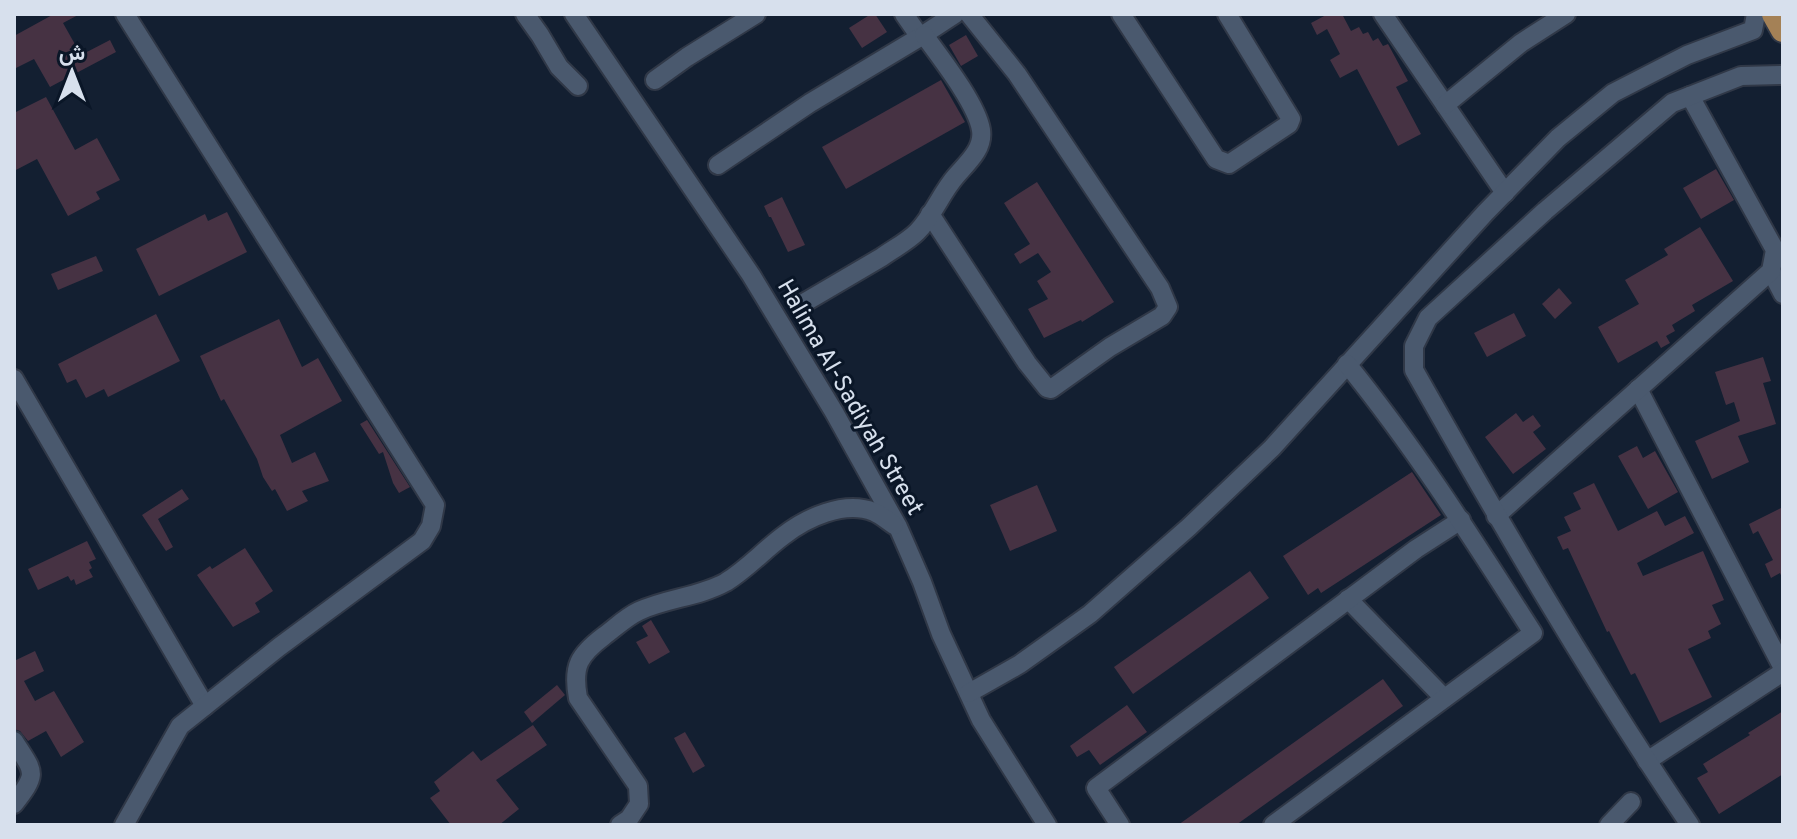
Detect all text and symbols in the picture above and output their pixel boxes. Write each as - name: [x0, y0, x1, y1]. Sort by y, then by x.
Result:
- north arrow: [32, 32, 112, 112]
- text: ش: [59, 41, 85, 68]
- street label: Halima Al-Sadiyah Street: [769, 275, 929, 521]

